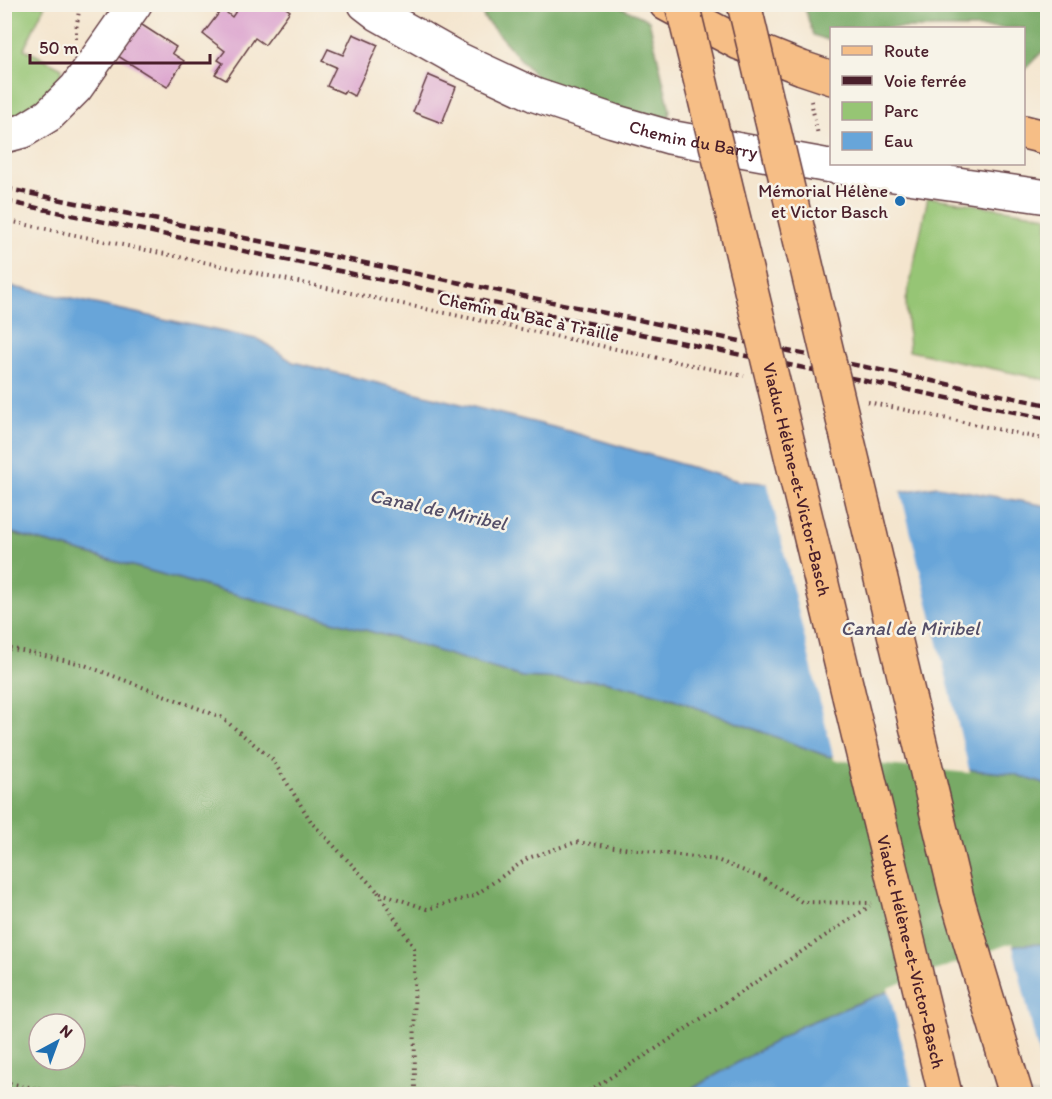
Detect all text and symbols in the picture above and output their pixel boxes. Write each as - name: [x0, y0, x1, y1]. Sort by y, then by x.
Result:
- scale bar: [30, 27, 210, 65]
- legend: [830, 27, 1025, 165]
- text: 50 m: [39, 37, 79, 59]
- text: Route: [884, 40, 929, 62]
- text: Voie ferrée: [884, 70, 966, 92]
- text: Parc: [884, 100, 918, 122]
- street label: Chemin du Barry: [627, 115, 760, 164]
- text: Eau: [884, 130, 913, 152]
- place label: Mémorial Hélène et Victor Basch: [758, 180, 888, 223]
- marker: Mémorial Hélène et Victor Basch: [893, 194, 907, 208]
- street label: Chemin du Bac à Traille: [437, 287, 621, 347]
- street label: Viaduc Hélène-et-Victor-Basch: [758, 360, 835, 598]
- water label: Canal de Miribel: [367, 483, 510, 535]
- water label: Canal de Miribel: [840, 616, 981, 640]
- street label: Viaduc Hélène-et-Victor-Basch: [872, 833, 949, 1071]
- north arrow: [27, 1012, 87, 1072]
- text: N: [56, 1020, 77, 1042]

